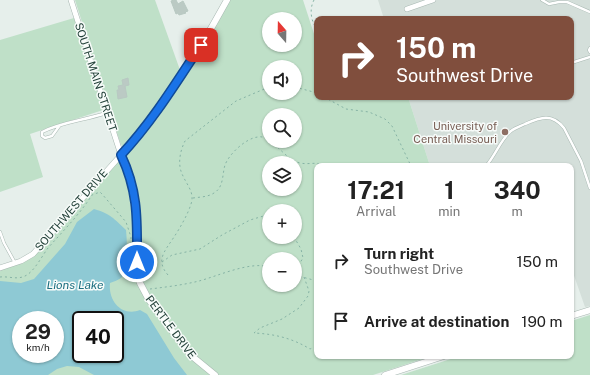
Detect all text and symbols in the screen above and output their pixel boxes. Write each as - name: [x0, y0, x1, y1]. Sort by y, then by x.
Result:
- north arrow: [262, 12, 302, 52]
- map controls: [262, 12, 302, 292]
- street label: SOUTH MAIN STREET: [73, 21, 119, 133]
- pin: [184, 28, 218, 62]
- text: 150 m: [396, 31, 476, 64]
- icon: right: [330, 32, 382, 84]
- icon: arrive: [190, 34, 212, 56]
- button: sound: [262, 60, 302, 100]
- text: Southwest Drive: [396, 65, 533, 86]
- button: search: [262, 108, 302, 148]
- place label: University of Central Missouri: [413, 120, 498, 145]
- marker: University of Central Missouri: [500, 127, 510, 137]
- button: layers: [262, 156, 302, 196]
- street label: SOUTHWEST DRIVE: [32, 167, 110, 253]
- text: 17:21: [347, 176, 405, 204]
- text: 1: [444, 176, 454, 204]
- text: 340: [494, 176, 541, 204]
- button: +: [262, 204, 302, 244]
- text: Arrival: [356, 204, 396, 219]
- text: min: [438, 204, 460, 219]
- text: m: [512, 204, 523, 219]
- position arrow: [116, 241, 158, 283]
- text: Turn right: [364, 245, 434, 262]
- icon: right: [330, 250, 352, 272]
- button: −: [262, 252, 302, 292]
- text: 150 m: [516, 253, 558, 270]
- text: Southwest Drive: [364, 262, 463, 277]
- water label: Lions Lake: [46, 278, 104, 292]
- street label: PERTLE DRIVE: [143, 293, 199, 361]
- icon: arrive: [330, 310, 352, 332]
- speed limit sign: 40: [72, 311, 124, 363]
- text: Arrive at destination: [364, 313, 509, 330]
- text: 190 m: [521, 313, 563, 330]
- text: 29: [25, 320, 51, 344]
- text: km/h: [26, 341, 50, 353]

